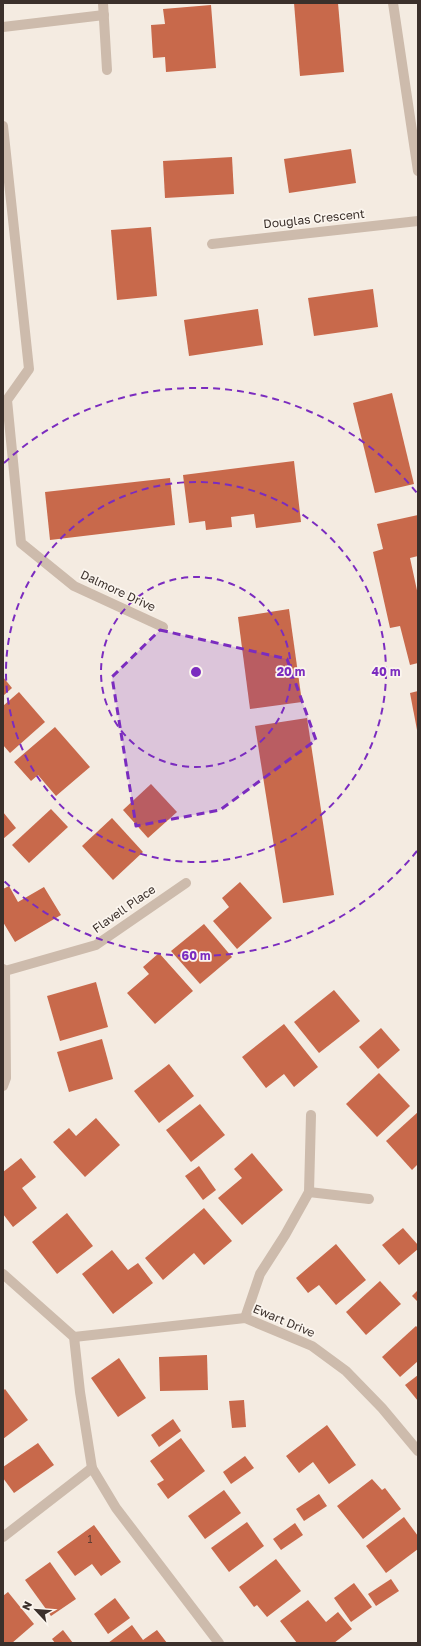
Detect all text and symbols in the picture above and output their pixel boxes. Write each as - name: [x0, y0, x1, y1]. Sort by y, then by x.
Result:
- street label: Douglas Crescent: [263, 206, 366, 231]
- street label: Dalmore Drive: [78, 567, 158, 614]
- text: 20 m: [277, 664, 305, 679]
- text: 40 m: [372, 664, 400, 679]
- centre of rings: [189, 665, 203, 679]
- street label: Flavell Place: [89, 881, 158, 936]
- text: 60 m: [182, 948, 210, 963]
- street label: Ewart Drive: [251, 1301, 317, 1340]
- house number: 1: [88, 1533, 93, 1545]
- north arrow: [16, 1590, 56, 1630]
- text: N: [19, 1599, 34, 1612]

